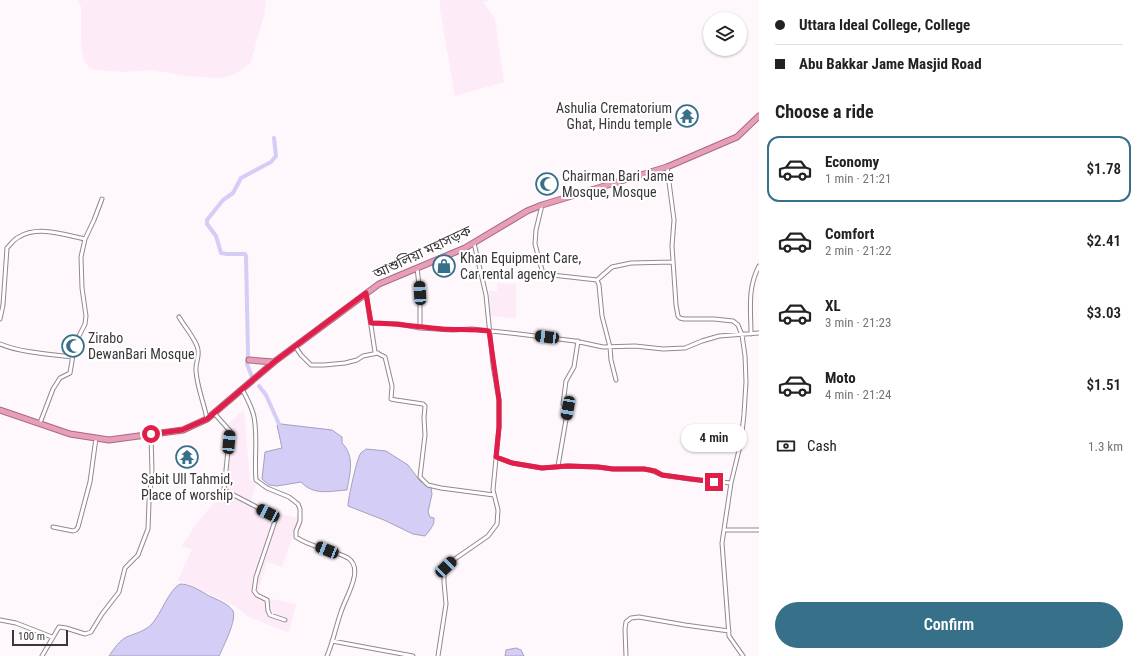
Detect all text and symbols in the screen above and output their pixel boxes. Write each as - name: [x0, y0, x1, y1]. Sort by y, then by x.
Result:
- map controls: [703, 12, 747, 56]
- button: layers: [703, 12, 747, 56]
- text: Uttara Ideal College, College: [799, 16, 970, 34]
- text: Abu Bakkar Jame Masjid Road: [799, 55, 982, 73]
- place label: Ashulia Crematorium Ghat, Hindu temple: [556, 100, 672, 132]
- text: Choose a ride: [775, 101, 874, 122]
- temple icon: Ashulia Crematorium Ghat, Hindu temple: [674, 103, 700, 129]
- icon: car: [777, 151, 813, 187]
- text: Economy: [825, 153, 879, 171]
- text: $1.78: [1087, 160, 1121, 178]
- place label: Chairman Bari Jame Mosque, Mosque: [562, 168, 674, 200]
- mosque icon: Chairman Bari Jame Mosque, Mosque: [534, 171, 560, 197]
- text: 1 min · 21:21: [825, 171, 891, 186]
- street label: আশুলিয়া মহাসড়ক: [370, 222, 474, 282]
- icon: car: [777, 223, 813, 259]
- text: Comfort: [825, 225, 874, 243]
- text: $2.41: [1087, 232, 1121, 250]
- text: 2 min · 21:22: [825, 243, 891, 258]
- place label: Khan Equipment Care, Car rental agency: [460, 250, 581, 282]
- shop icon: Khan Equipment Care, Car rental agency: [431, 253, 457, 279]
- car: [413, 281, 427, 305]
- icon: car: [777, 295, 813, 331]
- text: XL: [825, 297, 841, 315]
- text: $3.03: [1087, 304, 1121, 322]
- text: 3 min · 21:23: [825, 315, 891, 330]
- place label: Zirabo DewanBari Mosque: [88, 330, 195, 362]
- car: [534, 330, 560, 344]
- mosque icon: Zirabo DewanBari Mosque: [60, 333, 86, 359]
- icon: car: [777, 367, 813, 403]
- text: Moto: [825, 369, 856, 387]
- text: $1.51: [1087, 376, 1121, 394]
- text: 4 min · 21:24: [825, 387, 891, 402]
- car: [560, 395, 576, 421]
- callout: 4 min: [681, 424, 747, 452]
- route start: [142, 425, 160, 443]
- car: [222, 430, 236, 454]
- text: 4 min: [700, 430, 728, 445]
- icon: cash: [775, 435, 797, 457]
- text: Cash: [807, 437, 837, 455]
- text: 1.3 km: [1088, 439, 1123, 454]
- temple icon: Sabit Ull Tahmid, Place of worship: [174, 444, 200, 470]
- place label: Sabit Ull Tahmid, Place of worship: [141, 471, 233, 503]
- route end: [705, 473, 723, 491]
- car: [255, 502, 281, 524]
- car: [314, 540, 340, 560]
- car: [433, 554, 459, 580]
- button: Confirm: [775, 602, 1123, 648]
- scale bar: [12, 628, 68, 647]
- text: 100 m: [18, 630, 45, 643]

